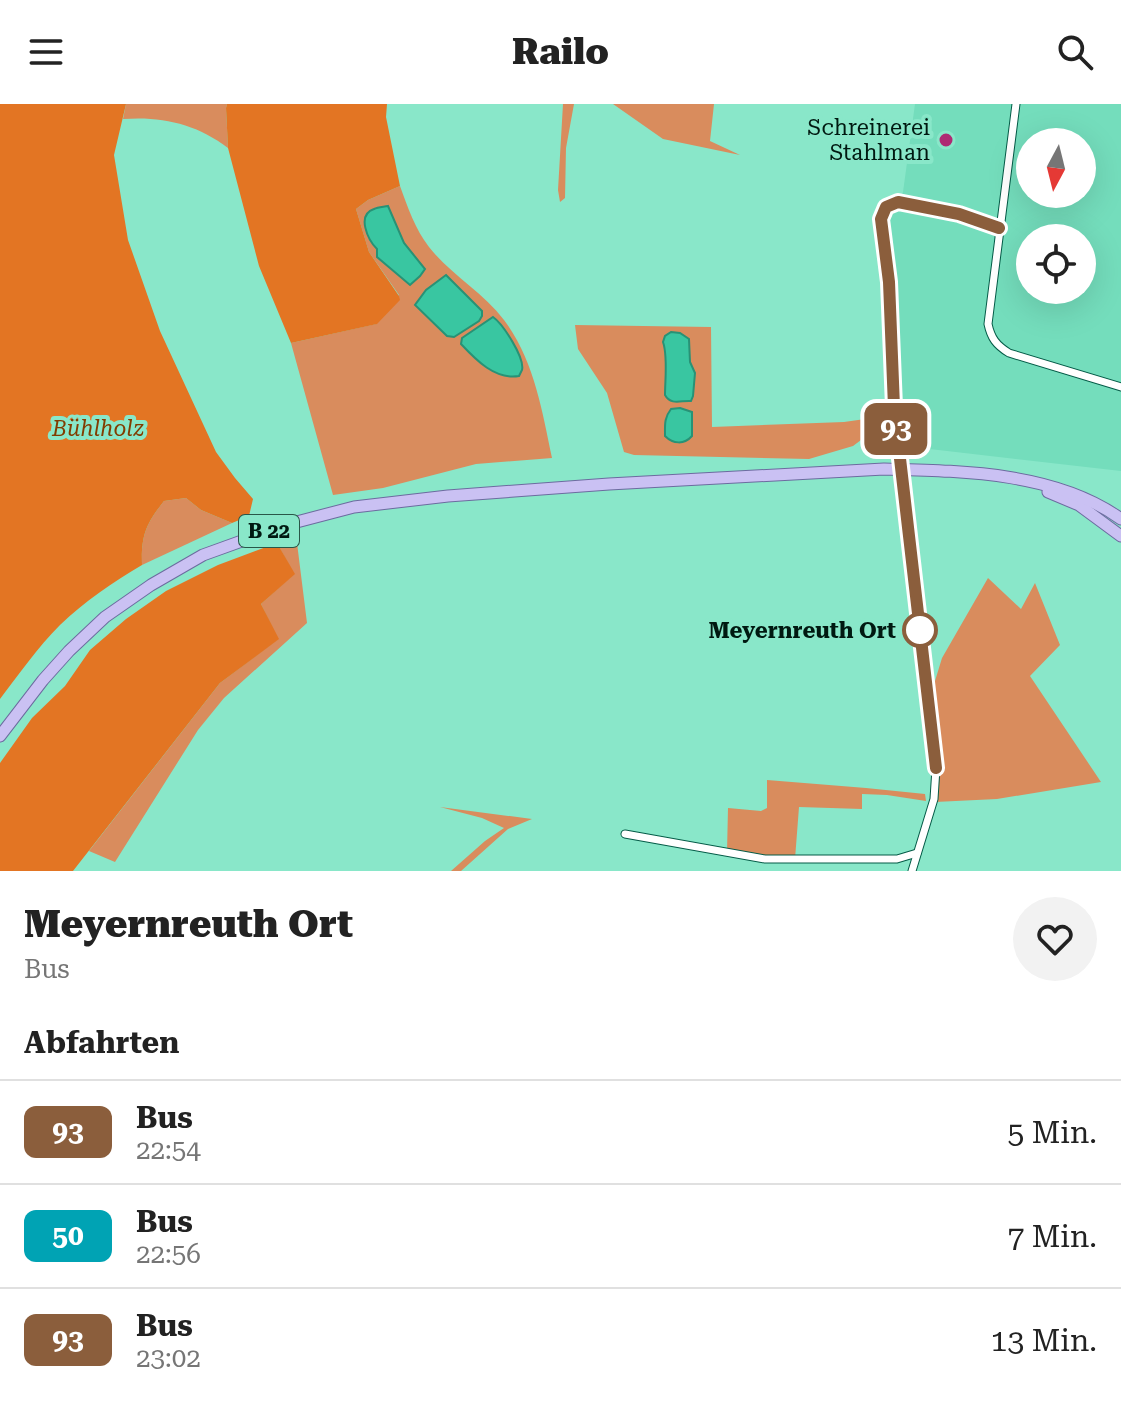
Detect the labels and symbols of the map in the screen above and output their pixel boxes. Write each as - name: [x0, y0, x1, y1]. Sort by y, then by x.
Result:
- place label: Schreinerei Stahlman: [807, 115, 930, 165]
- north arrow: [1016, 128, 1096, 208]
- marker: Schreinerei Stahlman: [937, 131, 955, 149]
- line badge: 93: [860, 403, 932, 455]
- park label: Bühlholz: [51, 416, 144, 441]
- road number: B 22: [239, 515, 299, 547]
- marker: Meyernreuth Ort: [903, 613, 937, 647]
- place label: Meyernreuth Ort: [709, 618, 896, 643]

